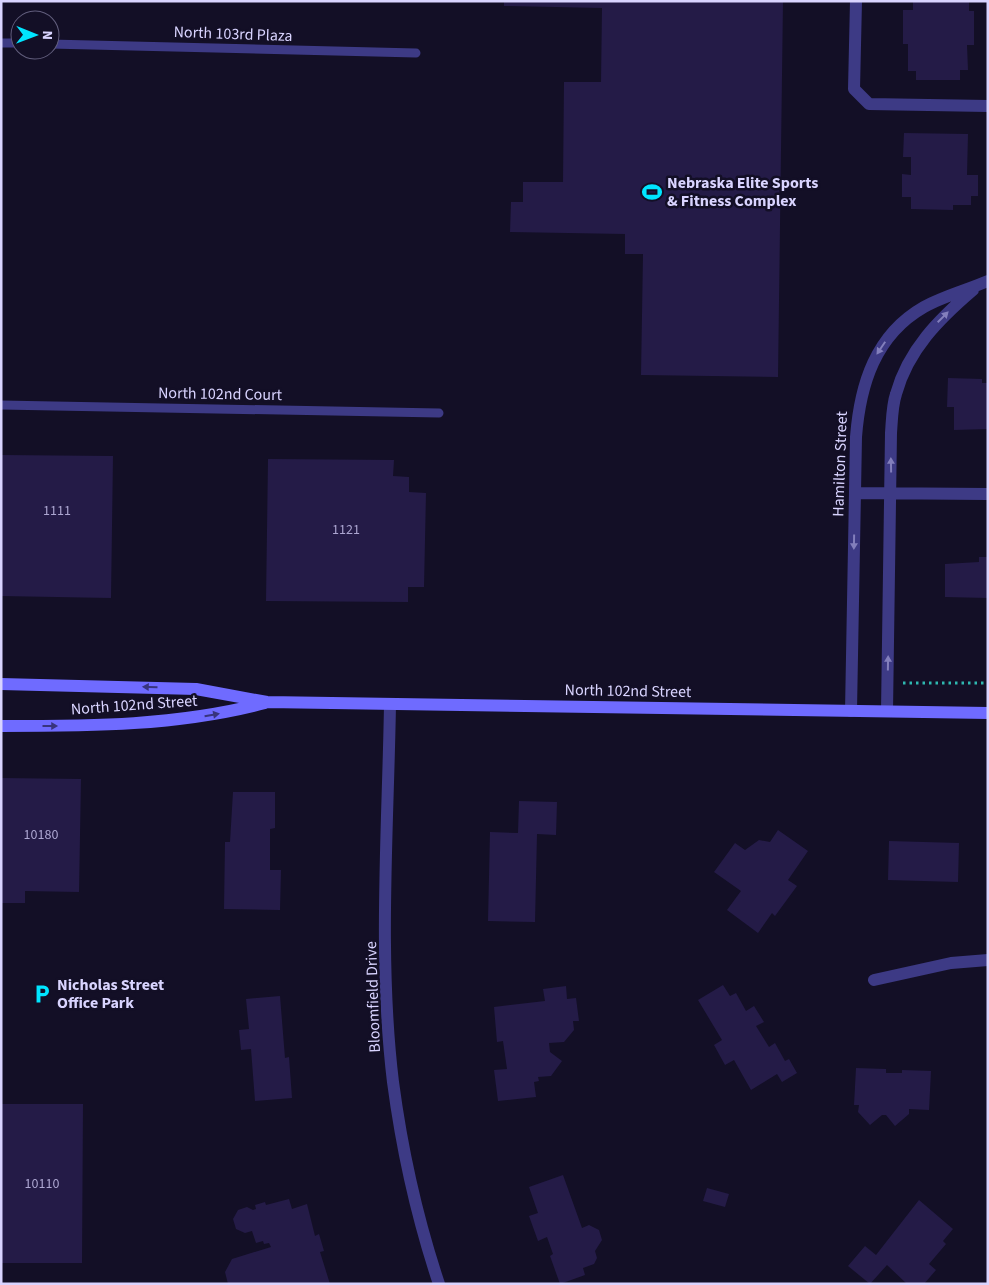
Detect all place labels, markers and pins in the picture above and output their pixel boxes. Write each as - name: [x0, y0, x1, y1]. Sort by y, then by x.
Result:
- place label: Nebraska Elite Sports & Fitness Complex: [667, 172, 818, 212]
- sports icon: Nebraska Elite Sports & Fitness Complex: [641, 181, 663, 203]
- place label: Nicholas Street Office Park: [57, 974, 164, 1014]
- parking icon: Nicholas Street Office Park: [31, 983, 53, 1005]

